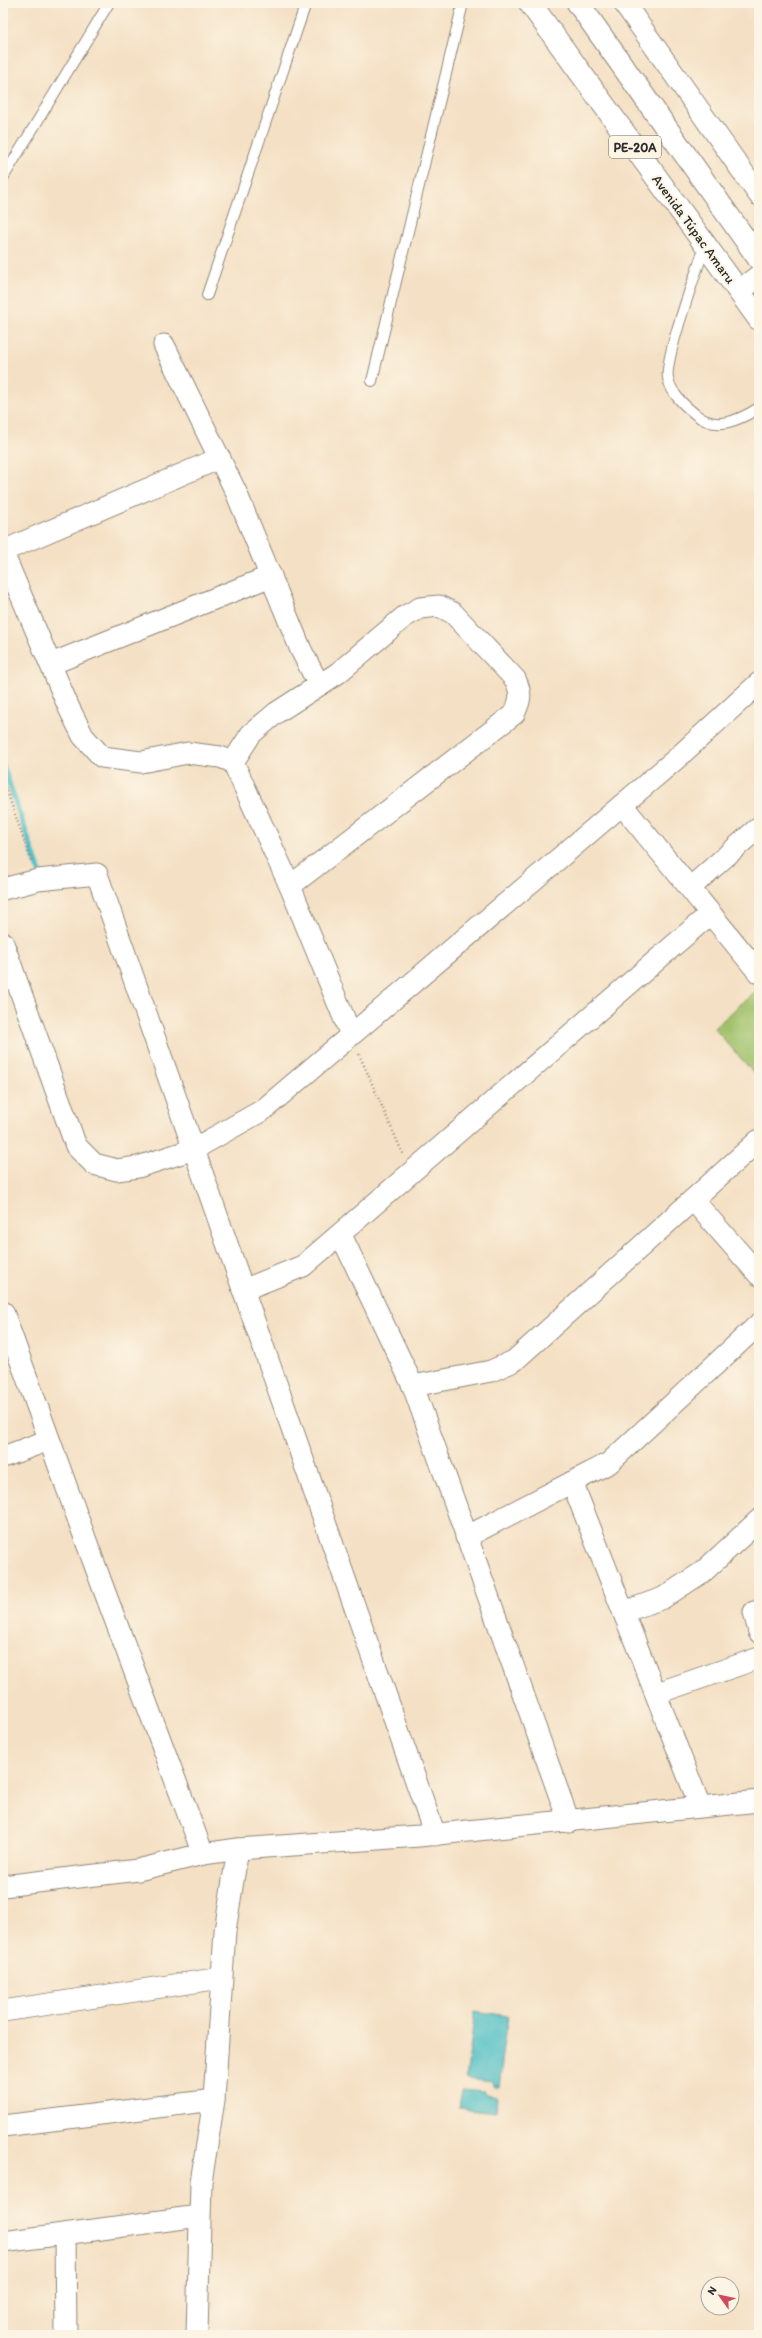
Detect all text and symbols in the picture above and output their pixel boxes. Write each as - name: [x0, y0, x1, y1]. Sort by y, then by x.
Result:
- road number: PE-20A: [609, 136, 661, 158]
- street label: Avenida Túpac Amaru: [648, 171, 739, 287]
- north arrow: [700, 2276, 740, 2316]
- text: N: [705, 2284, 720, 2297]

